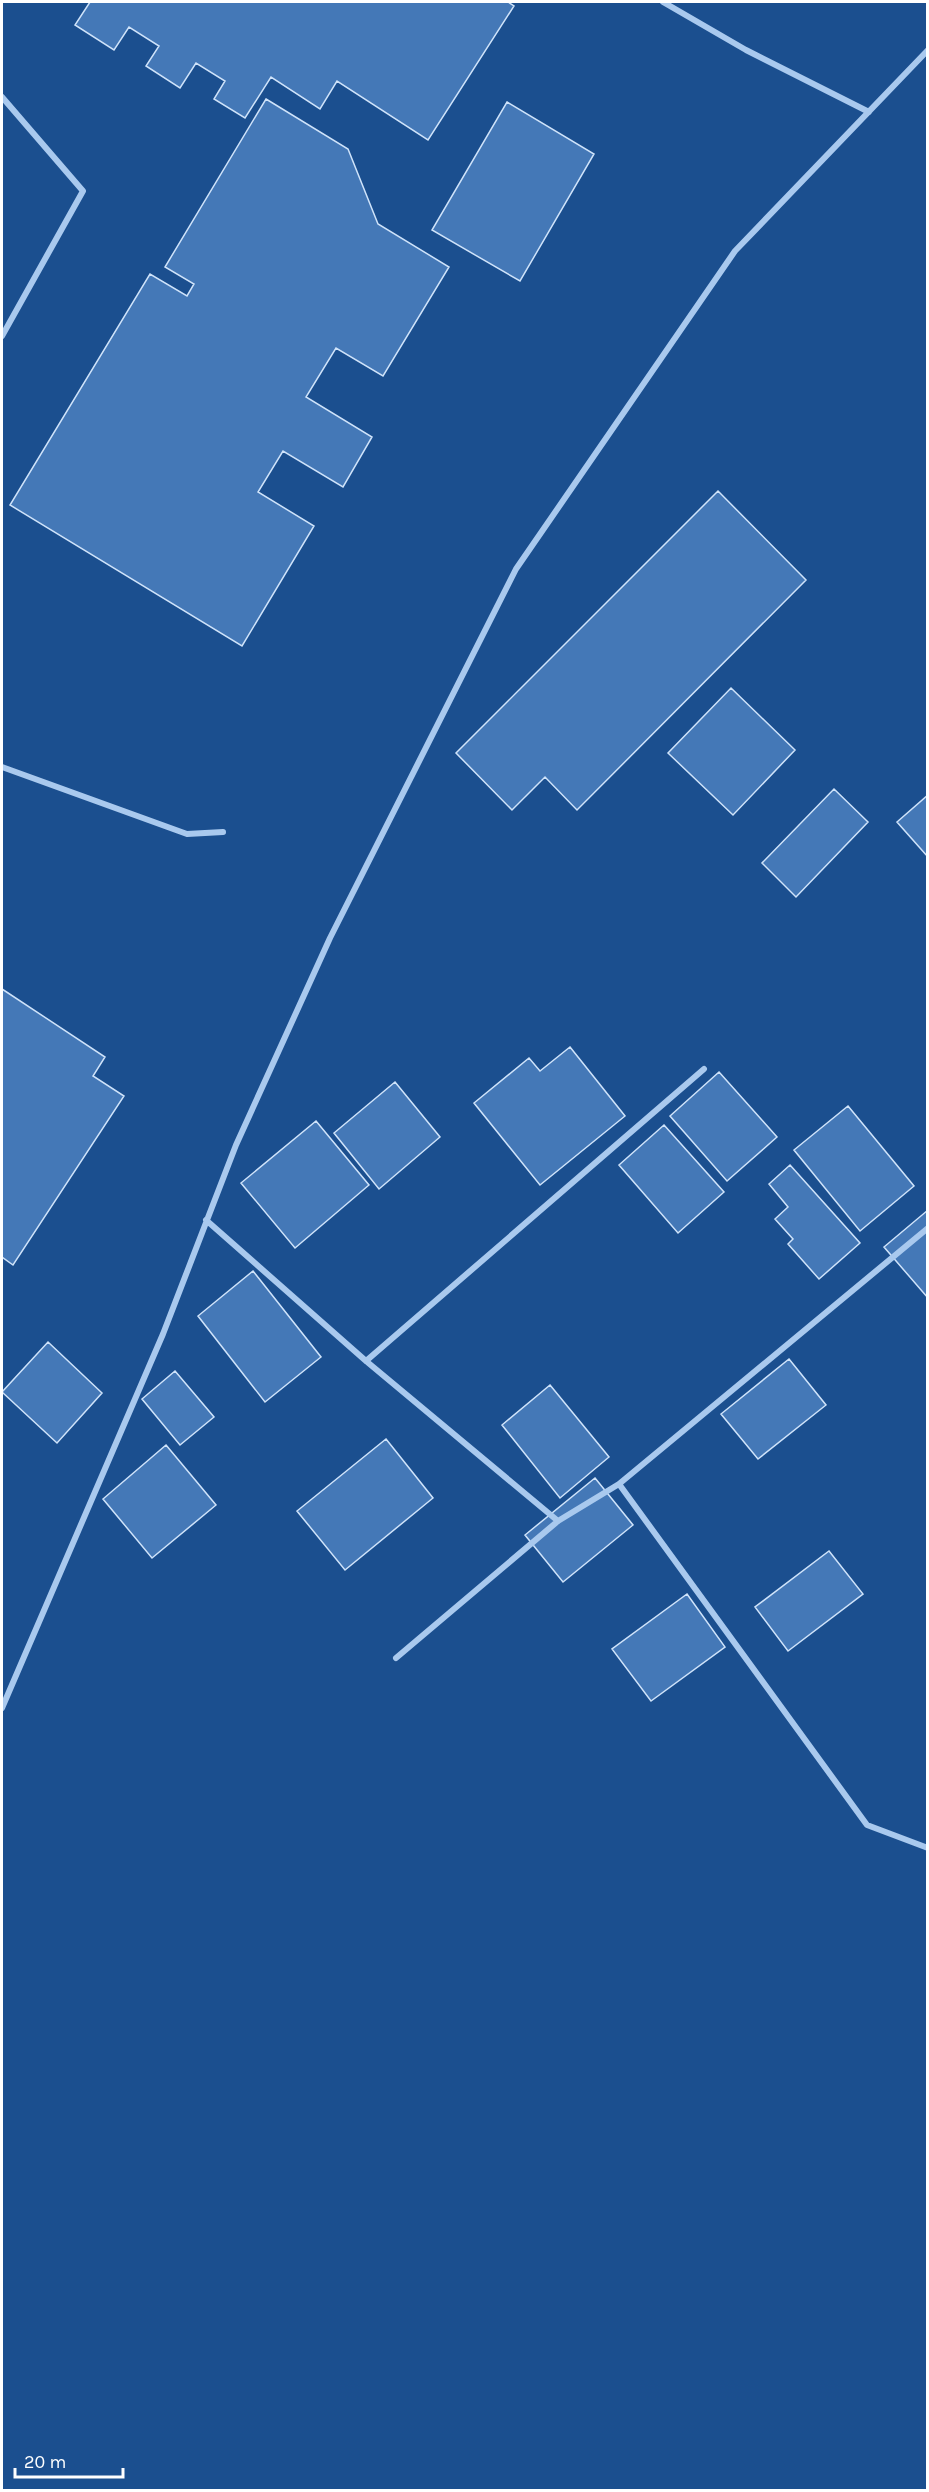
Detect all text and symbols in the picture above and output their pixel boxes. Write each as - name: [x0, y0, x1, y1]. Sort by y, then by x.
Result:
- scale bar: [15, 2441, 123, 2479]
- text: 20 m: [24, 2451, 66, 2473]

